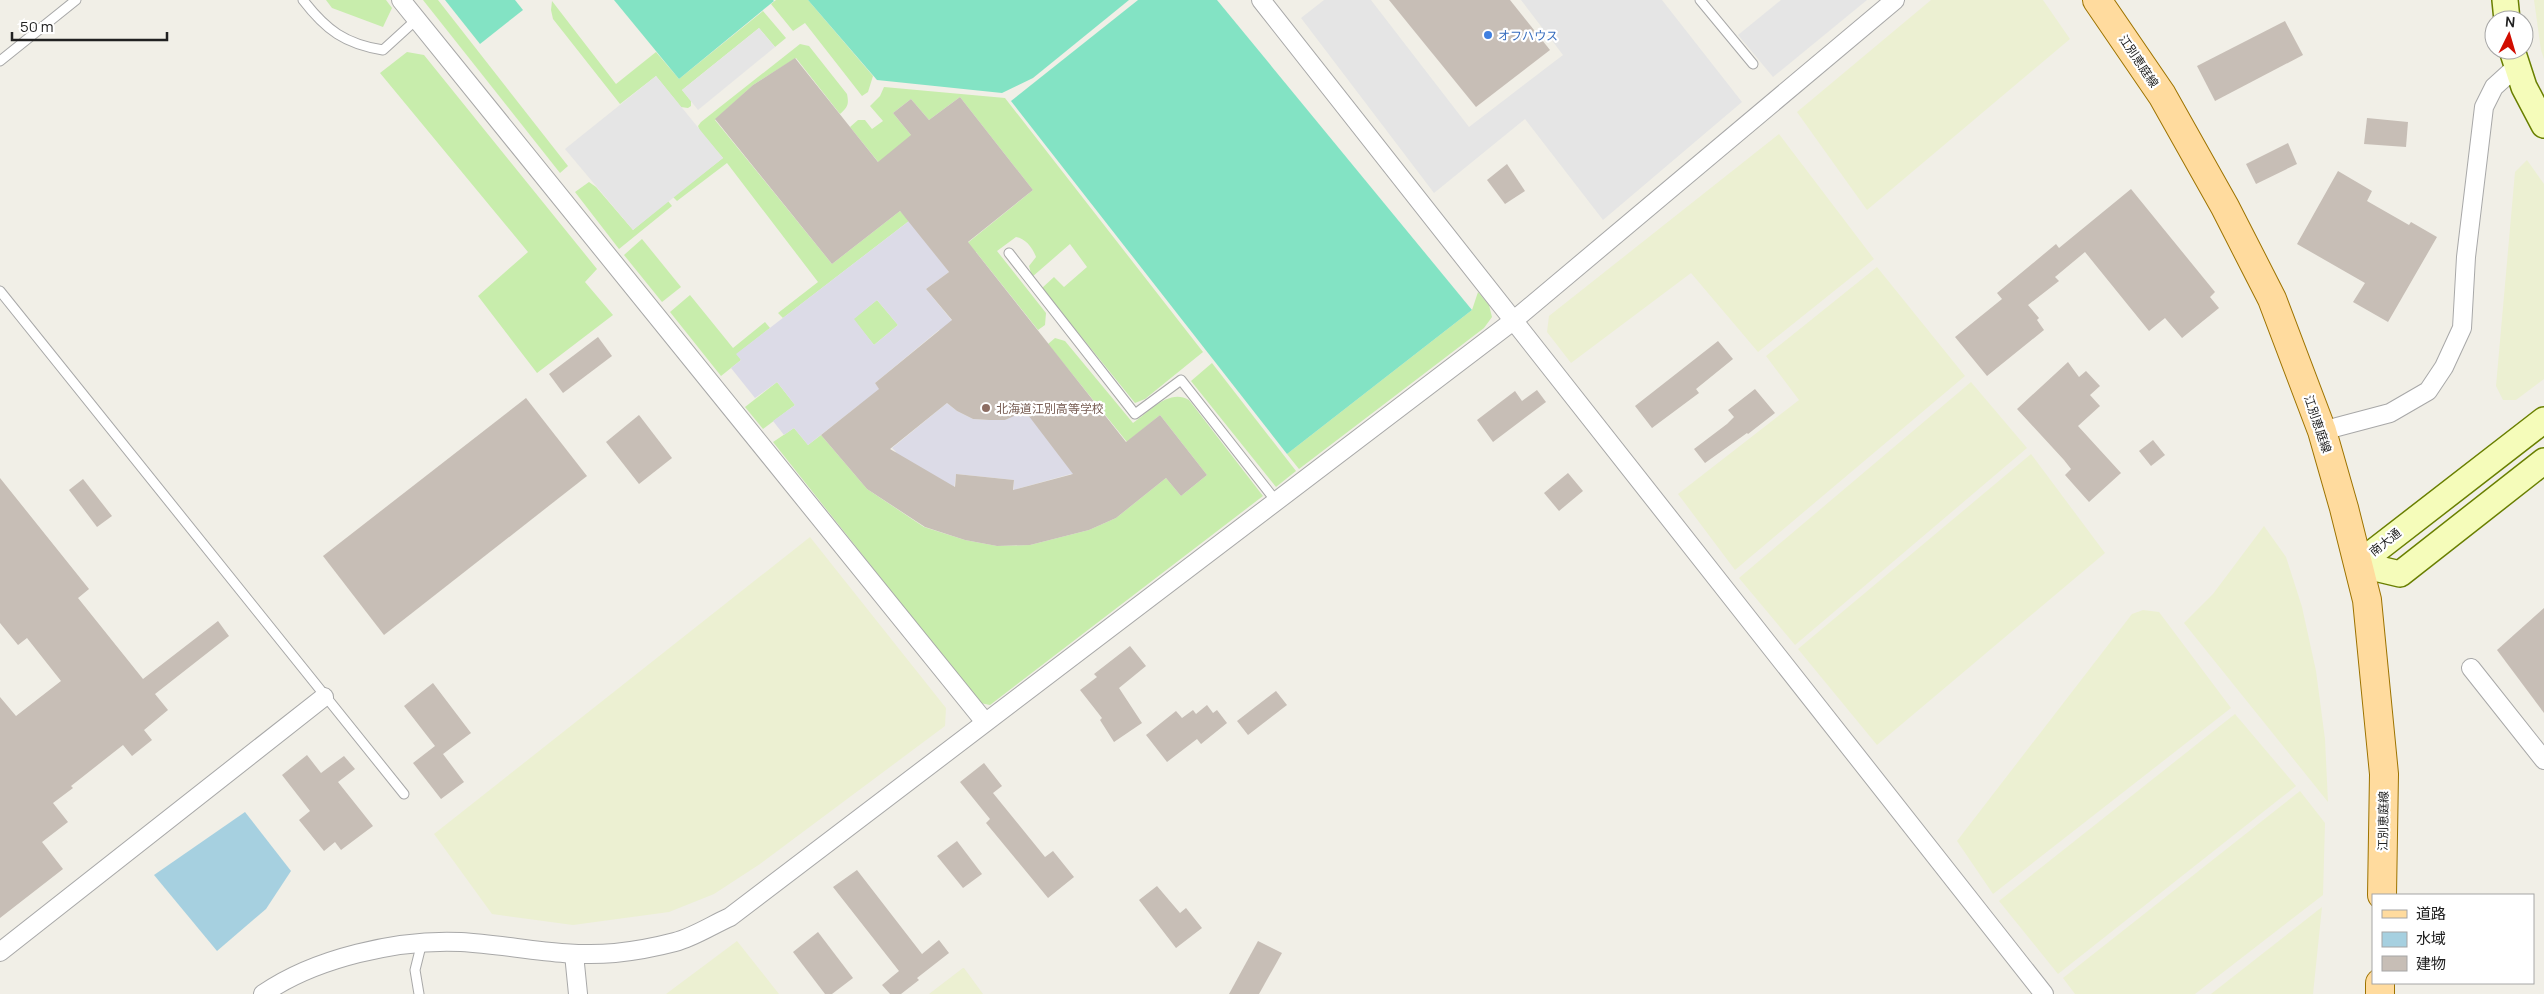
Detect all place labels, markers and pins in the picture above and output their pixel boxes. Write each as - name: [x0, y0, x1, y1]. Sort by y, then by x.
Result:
- place label: オフハウス: [1498, 27, 1558, 44]
- marker: オフハウス: [1482, 29, 1494, 41]
- place label: 北海道江別高等学校: [996, 400, 1104, 417]
- marker: 北海道江別高等学校: [980, 402, 992, 414]

